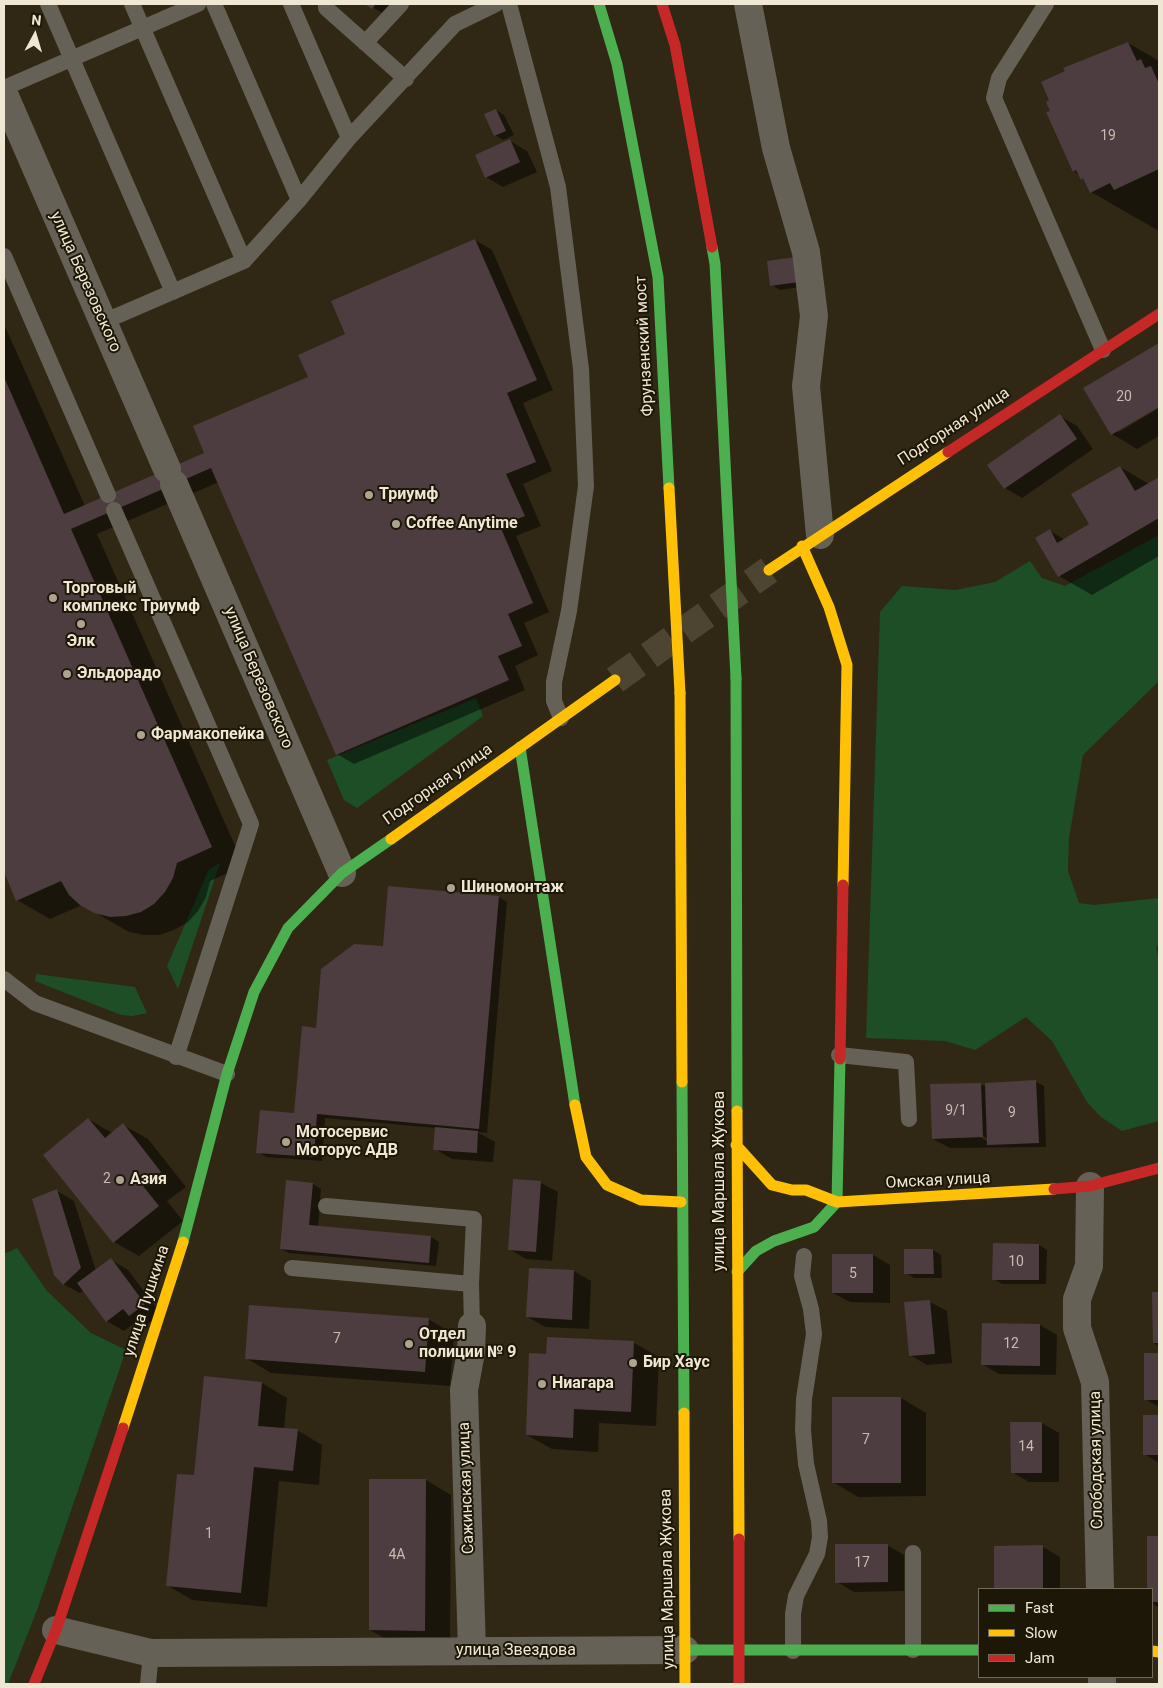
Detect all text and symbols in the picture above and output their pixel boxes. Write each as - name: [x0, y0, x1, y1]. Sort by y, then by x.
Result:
- north arrow: [10, 10, 60, 60]
- text: N: [31, 12, 42, 29]
- house number: 19: [1100, 128, 1116, 144]
- street label: улица Березовского: [45, 209, 125, 355]
- street label: Фрунзенский мост: [632, 275, 658, 417]
- street label: Подгорная улица: [895, 384, 1013, 470]
- house number: 20: [1116, 389, 1132, 405]
- place label: Триумф: [379, 485, 438, 505]
- marker: Триумф: [363, 489, 375, 501]
- place label: Coffee Anytime: [406, 514, 518, 534]
- marker: Coffee Anytime: [390, 518, 402, 530]
- place label: Торговый комплекс Триумф: [63, 579, 200, 617]
- marker: Торговый комплекс Триумф: [47, 592, 59, 604]
- street label: улица Березовского: [219, 604, 297, 752]
- marker: Элк: [75, 618, 87, 630]
- place label: Элк: [67, 632, 95, 652]
- place label: Эльдорадо: [77, 664, 161, 684]
- marker: Эльдорадо: [61, 668, 73, 680]
- place label: Фармакопейка: [151, 725, 264, 745]
- marker: Фармакопейка: [135, 729, 147, 741]
- street label: Подгорная улица: [380, 740, 496, 830]
- place label: Шиномонтаж: [461, 878, 564, 898]
- marker: Шиномонтаж: [445, 882, 457, 894]
- street label: улица Маршала Жукова: [710, 1091, 730, 1271]
- house number: 9/1: [945, 1103, 967, 1119]
- house number: 9: [1008, 1105, 1016, 1121]
- place label: Мотосервис Моторус АДВ: [296, 1123, 398, 1161]
- marker: Мотосервис Моторус АДВ: [280, 1136, 292, 1148]
- street label: Омская улица: [885, 1169, 991, 1193]
- place label: Азия: [130, 1170, 167, 1190]
- house number: 2: [103, 1171, 111, 1187]
- marker: Азия: [114, 1174, 126, 1186]
- street label: улица Пушкина: [120, 1243, 174, 1359]
- house number: 10: [1008, 1254, 1024, 1270]
- house number: 5: [849, 1266, 857, 1282]
- place label: Отдел полиции № 9: [419, 1325, 516, 1363]
- house number: 7: [333, 1331, 341, 1347]
- house number: 12: [1003, 1336, 1019, 1352]
- marker: Отдел полиции № 9: [403, 1338, 415, 1350]
- place label: Бир Хаус: [643, 1353, 710, 1373]
- marker: Бир Хаус: [627, 1357, 639, 1369]
- place label: Ниагара: [552, 1374, 614, 1394]
- marker: Ниагара: [536, 1378, 548, 1390]
- street label: Слободская улица: [1086, 1391, 1108, 1529]
- street label: Сажинская улица: [455, 1422, 479, 1554]
- house number: 7: [862, 1432, 870, 1448]
- house number: 14: [1018, 1439, 1034, 1455]
- street label: улица Маршала Жукова: [657, 1489, 679, 1669]
- house number: 1: [205, 1526, 213, 1542]
- house number: 4А: [388, 1547, 406, 1563]
- house number: 17: [854, 1555, 870, 1571]
- legend: [978, 1588, 1153, 1678]
- text: Fast: [1025, 1599, 1054, 1617]
- text: Slow: [1025, 1624, 1057, 1642]
- street label: улица Звездова: [456, 1641, 576, 1661]
- text: Jam: [1025, 1649, 1055, 1667]

